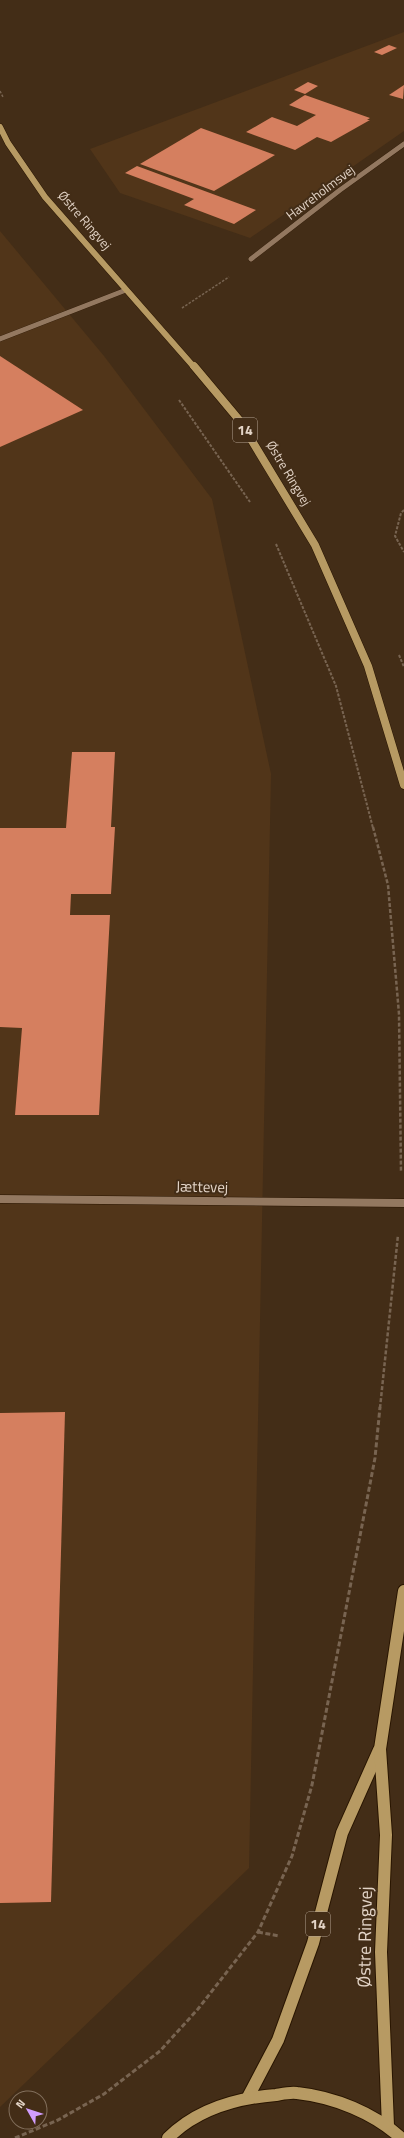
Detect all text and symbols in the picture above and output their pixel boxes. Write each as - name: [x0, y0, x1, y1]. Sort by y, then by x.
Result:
- street label: Havreholmsvej: [281, 159, 359, 225]
- street label: Østre Ringvej: [53, 186, 117, 254]
- road number: 14: [233, 418, 257, 442]
- street label: Østre Ringvej: [262, 437, 316, 509]
- street label: Jættevej: [176, 1175, 228, 1198]
- street label: Østre Ringvej: [350, 1886, 379, 1988]
- road number: 14: [306, 1912, 330, 1936]
- north arrow: [8, 2090, 48, 2130]
- text: N: [12, 2096, 29, 2112]

